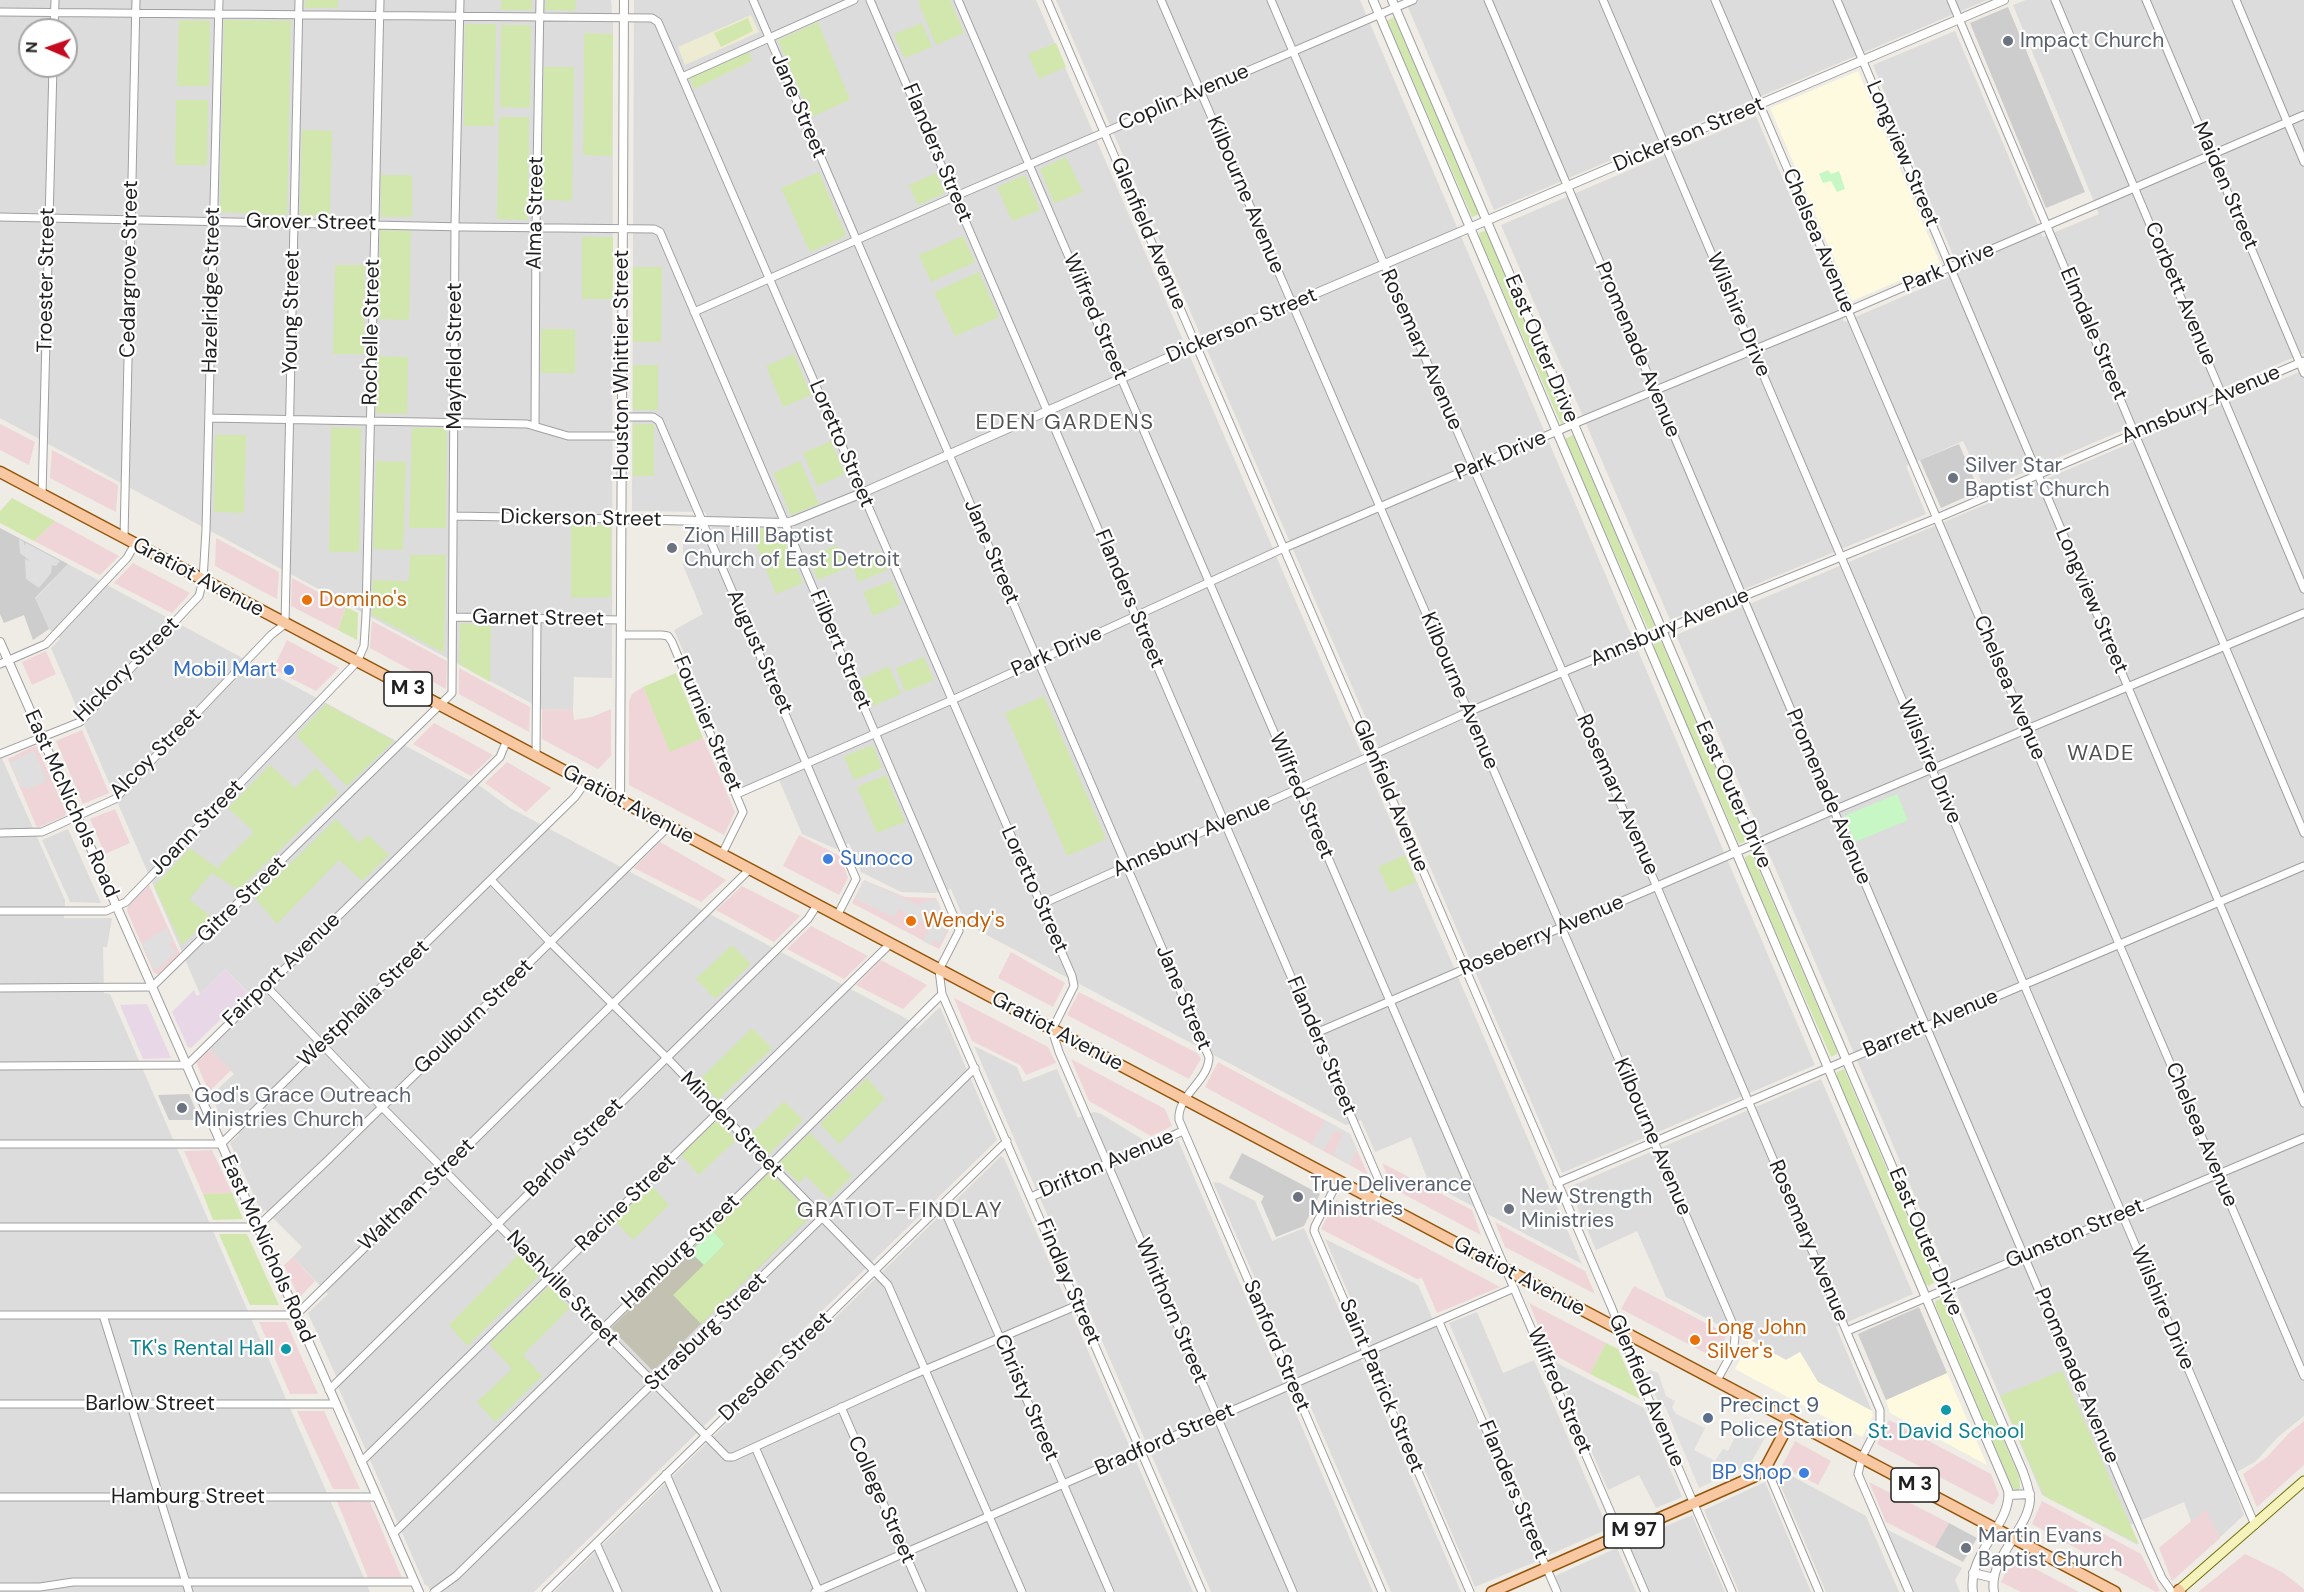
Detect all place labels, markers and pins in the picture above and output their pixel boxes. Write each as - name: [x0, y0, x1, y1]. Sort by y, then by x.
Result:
- place label: Impact Church: [2020, 28, 2164, 54]
- marker: Impact Church: [2001, 34, 2015, 48]
- place label: Silver Star Baptist Church: [1965, 453, 2110, 503]
- marker: Silver Star Baptist Church: [1946, 471, 1960, 485]
- place label: Zion Hill Baptist Church of East Detroit: [684, 523, 900, 573]
- marker: Zion Hill Baptist Church of East Detroit: [665, 541, 679, 555]
- place label: Domino's: [319, 587, 407, 613]
- marker: Domino's: [300, 593, 314, 607]
- place label: Mobil Mart: [173, 657, 277, 683]
- marker: Mobil Mart: [282, 663, 296, 677]
- place label: Sunoco: [840, 846, 913, 872]
- marker: Sunoco: [821, 852, 835, 866]
- place label: Wendy's: [923, 908, 1005, 934]
- marker: Wendy's: [904, 914, 918, 928]
- place label: God's Grace Outreach Ministries Church: [194, 1083, 411, 1133]
- marker: God's Grace Outreach Ministries Church: [175, 1101, 189, 1115]
- place label: True Deliverance Ministries: [1310, 1172, 1472, 1222]
- place label: New Strength Ministries: [1521, 1184, 1652, 1234]
- marker: True Deliverance Ministries: [1291, 1190, 1305, 1204]
- marker: New Strength Ministries: [1502, 1202, 1516, 1216]
- place label: Long John Silver's: [1707, 1315, 1807, 1365]
- marker: Long John Silver's: [1688, 1333, 1702, 1347]
- place label: TK's Rental Hall: [130, 1336, 274, 1362]
- marker: TK's Rental Hall: [279, 1342, 293, 1356]
- place label: Precinct 9 Police Station: [1720, 1393, 1853, 1443]
- marker: St. David School: [1939, 1403, 1953, 1417]
- marker: Precinct 9 Police Station: [1701, 1411, 1715, 1425]
- place label: St. David School: [1868, 1419, 2024, 1445]
- place label: BP Shop: [1712, 1460, 1792, 1486]
- marker: BP Shop: [1797, 1466, 1811, 1480]
- place label: Martin Evans Baptist Church: [1978, 1523, 2123, 1573]
- marker: Martin Evans Baptist Church: [1959, 1541, 1973, 1555]

